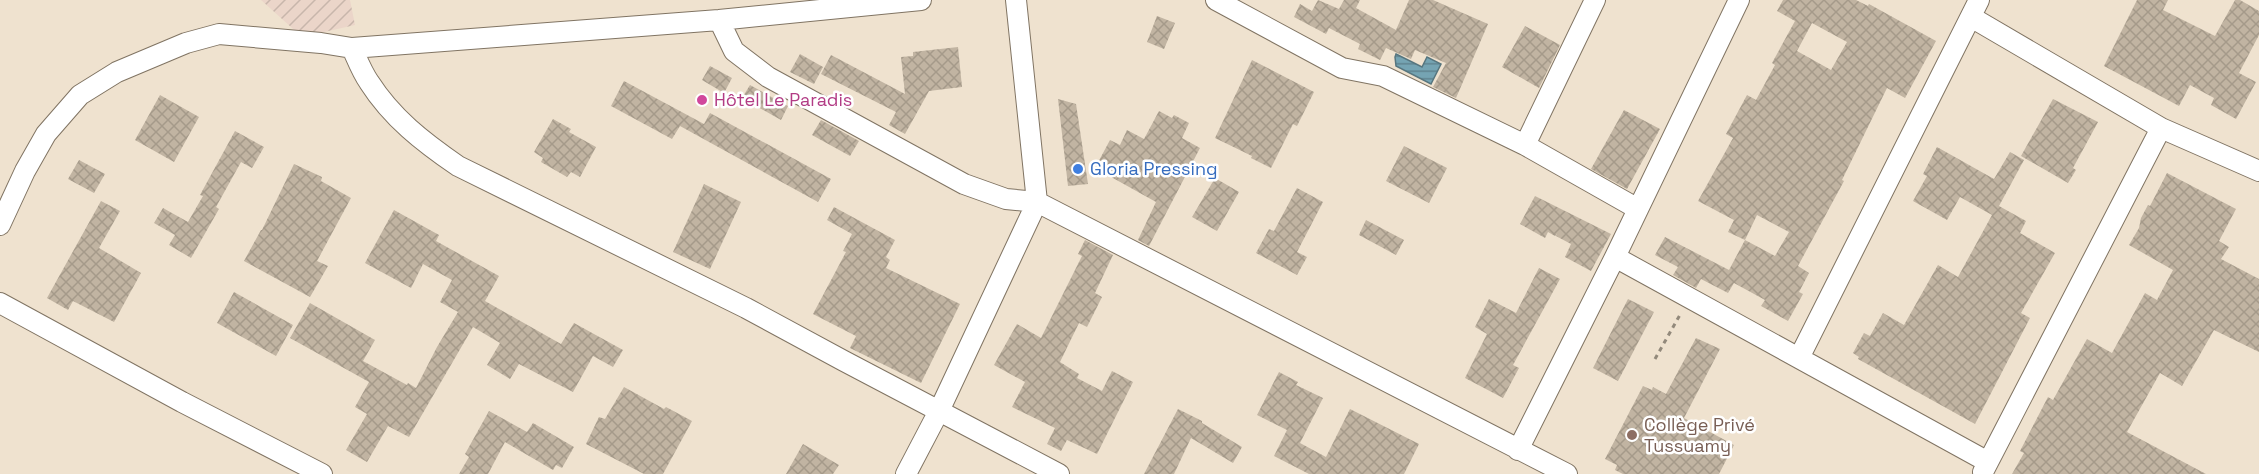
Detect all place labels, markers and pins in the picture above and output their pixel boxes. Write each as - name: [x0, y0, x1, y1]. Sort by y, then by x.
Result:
- place label: Hôtel Le Paradis: [714, 88, 852, 111]
- marker: Hôtel Le Paradis: [695, 93, 709, 107]
- place label: Gloria Pressing: [1090, 157, 1218, 180]
- marker: Gloria Pressing: [1071, 162, 1085, 176]
- place label: Collège Privé Tussuamy: [1644, 413, 1755, 457]
- marker: Collège Privé Tussuamy: [1625, 428, 1639, 442]

